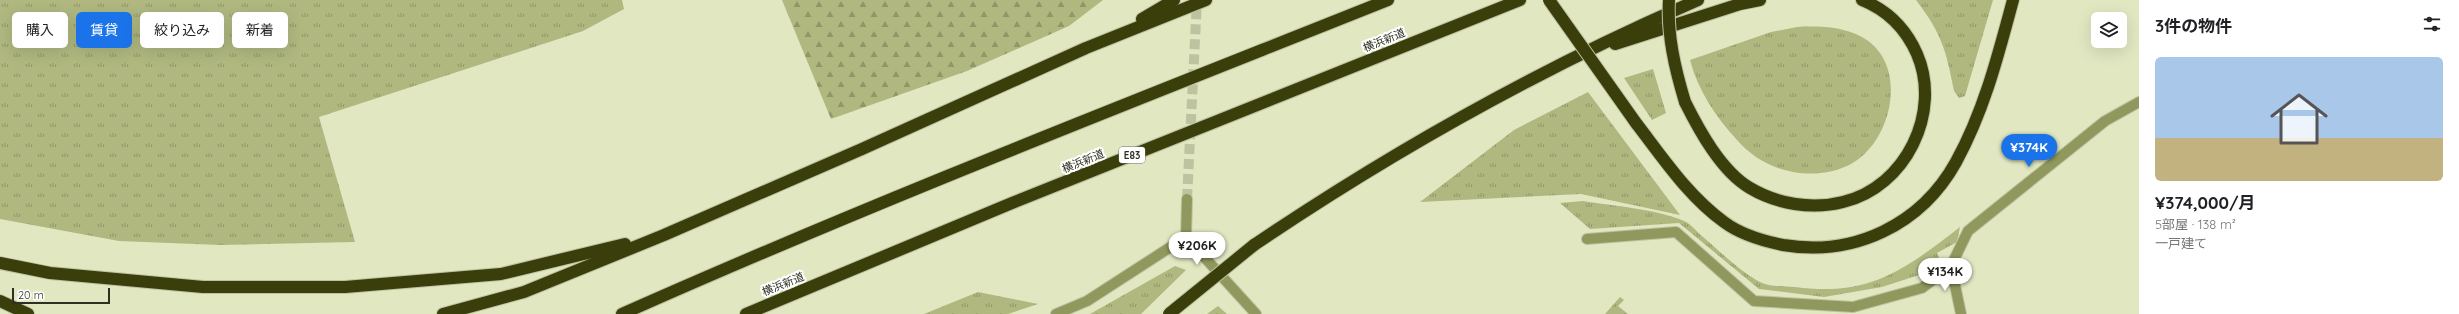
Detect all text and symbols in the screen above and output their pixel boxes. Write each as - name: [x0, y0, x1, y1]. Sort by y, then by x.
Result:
- chip: 購入: [12, 12, 68, 48]
- chip: 賃貸: [76, 12, 132, 48]
- chip: 絞り込み: [140, 12, 224, 48]
- chip: 新着: [232, 12, 288, 48]
- map controls: [2091, 12, 2127, 48]
- button: layers: [2091, 12, 2127, 48]
- icon: filters: [2421, 13, 2443, 35]
- text: 3件の物件: [2155, 15, 2232, 36]
- street label: 横浜新道: [1361, 25, 1407, 55]
- icon: home: [2263, 83, 2335, 155]
- pin: ¥374K: [2001, 134, 2057, 168]
- text: ¥374K: [2010, 139, 2048, 155]
- street label: 横浜新道: [1060, 146, 1106, 176]
- road number: E83: [1119, 147, 1145, 163]
- text: ¥374,000/月: [2155, 192, 2256, 213]
- text: 5部屋 · 138 m²: [2155, 216, 2236, 232]
- pin: ¥206K: [1169, 232, 1225, 266]
- text: 一戸建て: [2155, 235, 2207, 251]
- text: ¥206K: [1178, 237, 1216, 253]
- pin: ¥134K: [1917, 258, 1973, 292]
- text: ¥134K: [1927, 263, 1963, 279]
- street label: 横浜新道: [760, 269, 806, 299]
- scale bar: [12, 286, 110, 305]
- text: 20 m: [18, 288, 44, 302]

